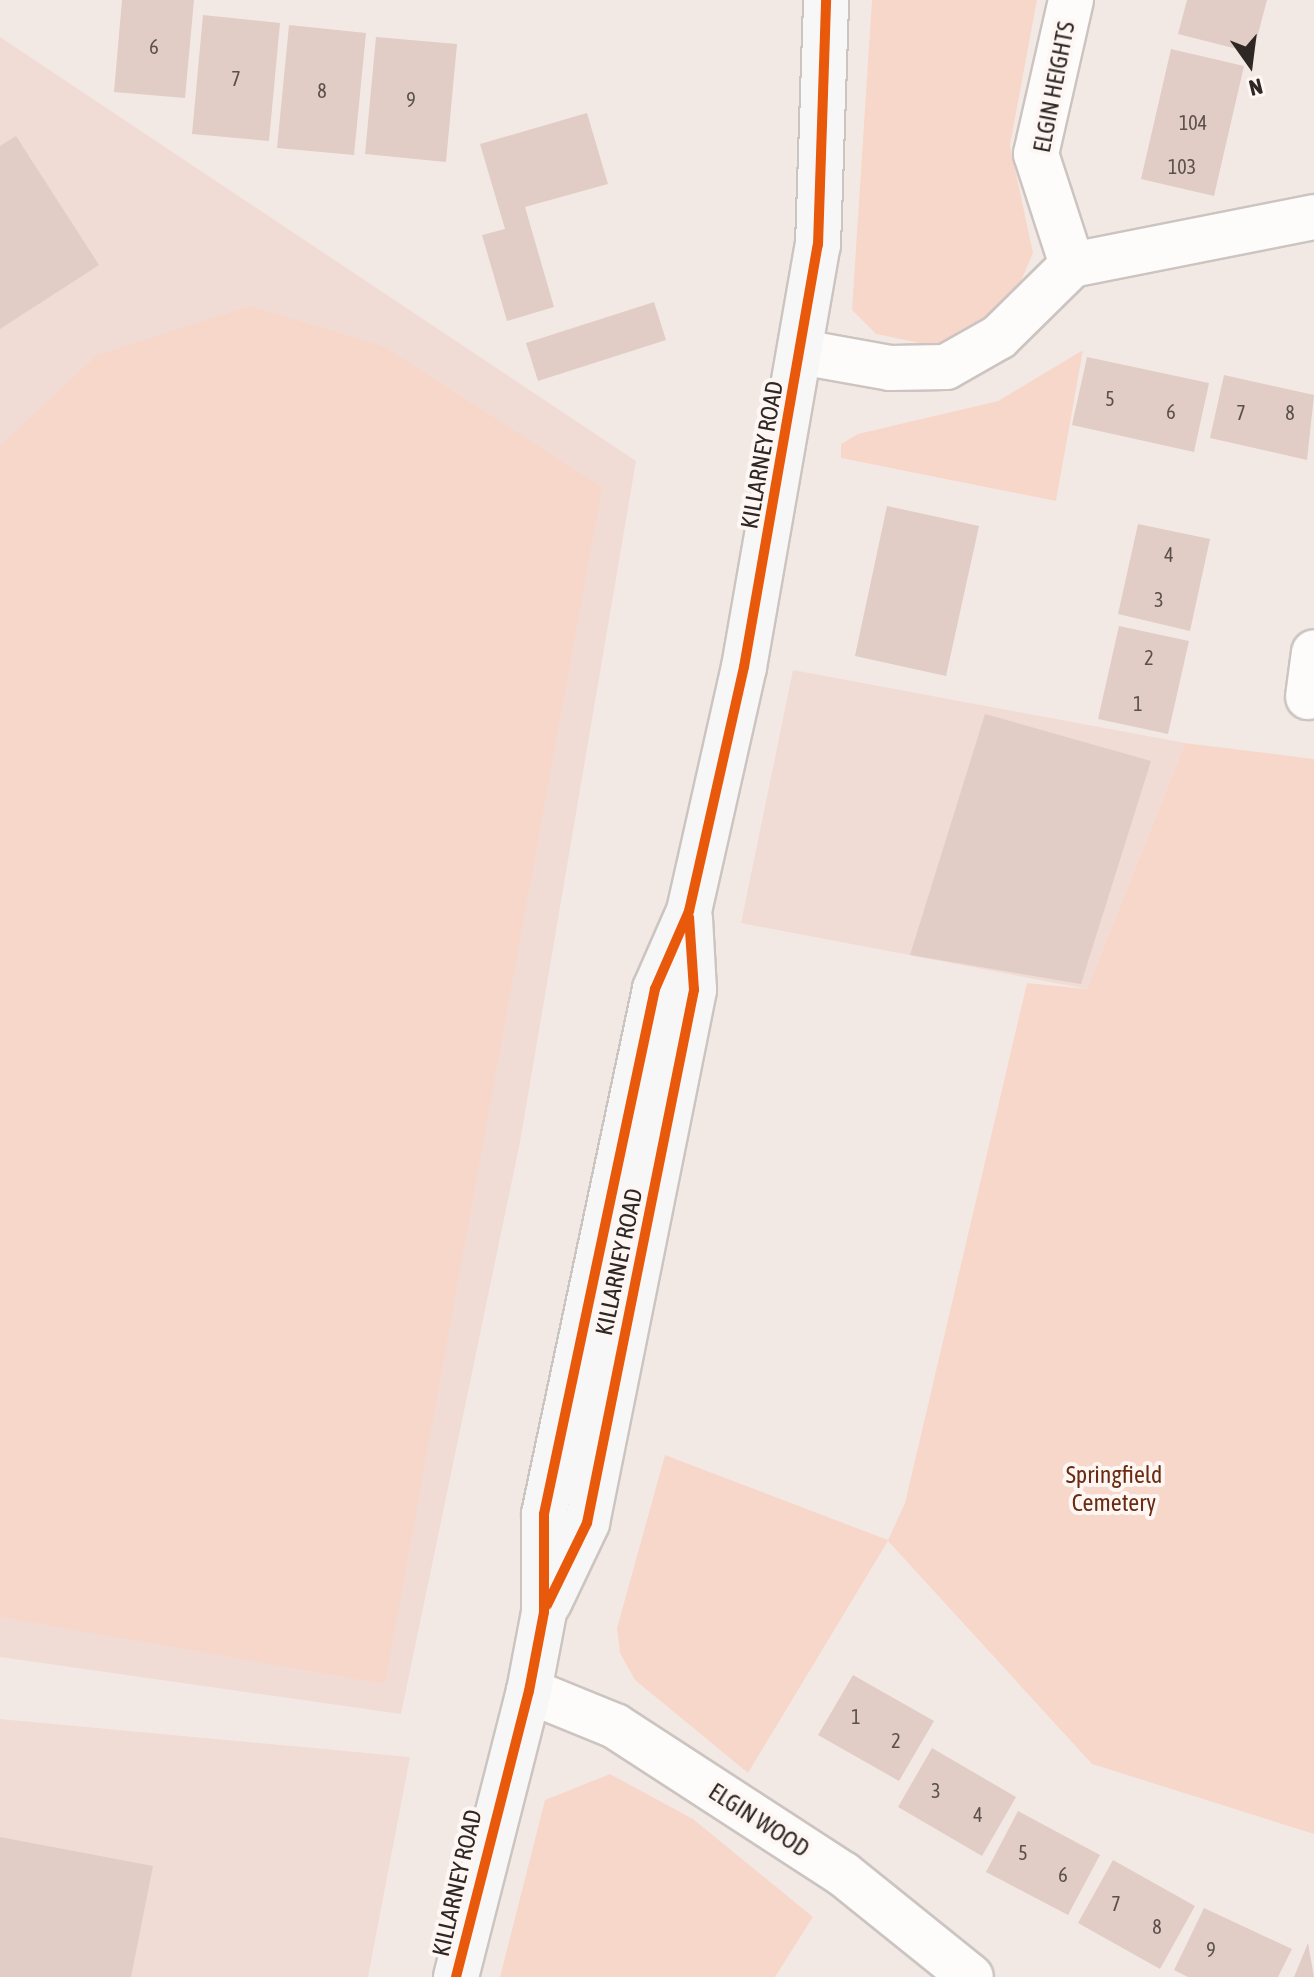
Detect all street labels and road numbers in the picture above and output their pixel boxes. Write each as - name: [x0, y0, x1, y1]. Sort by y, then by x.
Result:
- street label: ELGIN HEIGHTS: [1027, 19, 1081, 155]
- street label: KILLARNEY ROAD: [735, 379, 789, 531]
- street label: KILLARNEY ROAD: [589, 1186, 649, 1338]
- street label: ELGIN WOOD: [703, 1777, 815, 1863]
- street label: KILLARNEY ROAD: [426, 1807, 488, 1959]

